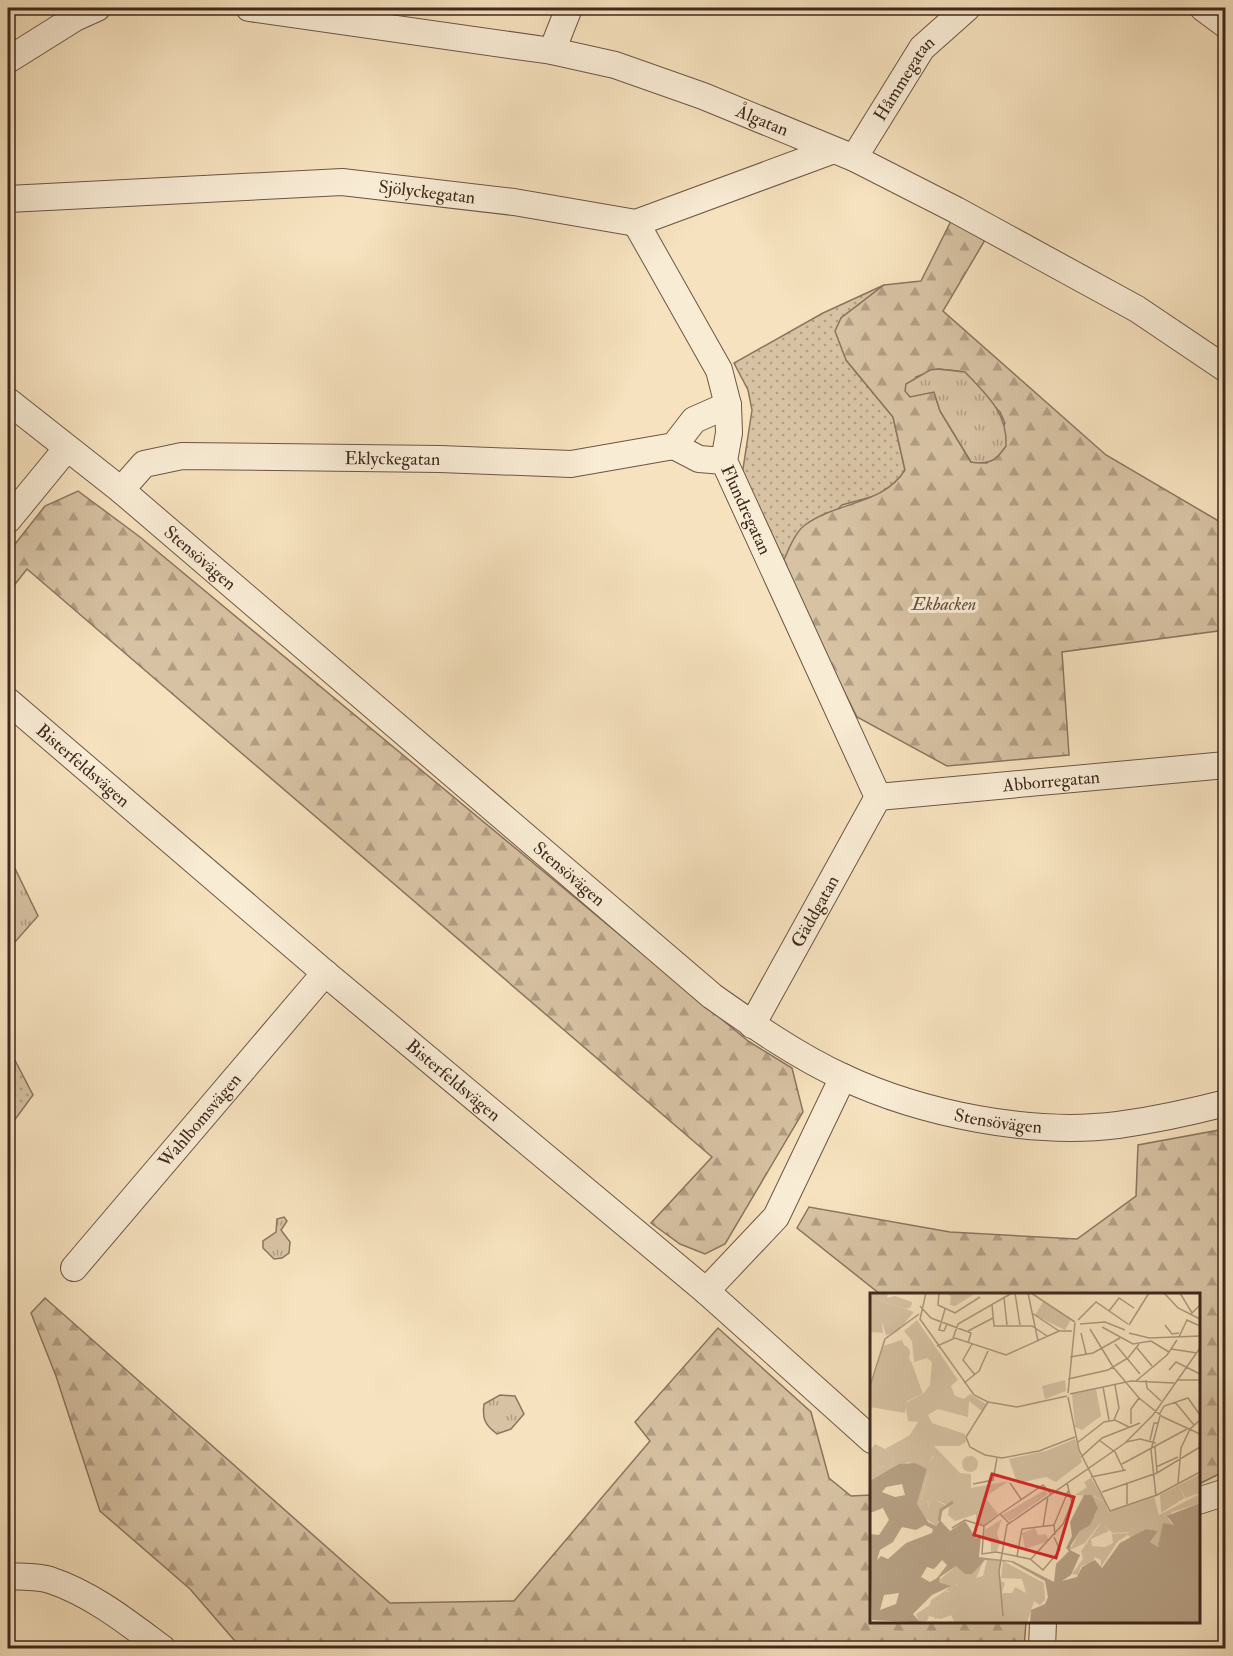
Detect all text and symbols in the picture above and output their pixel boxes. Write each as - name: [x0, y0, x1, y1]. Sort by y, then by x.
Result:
- street label: Håmmegatan: [869, 31, 940, 125]
- street label: Ålgatan: [731, 99, 792, 142]
- street label: Sjölyckegatan: [377, 175, 476, 209]
- street label: Eklyckegatan: [344, 447, 441, 471]
- street label: Flundregatan: [715, 461, 776, 558]
- street label: Stensövägen: [159, 521, 241, 596]
- park label: Ekbacken: [911, 593, 976, 616]
- street label: Bisterfeldsvägen: [31, 719, 134, 812]
- street label: Abborregatan: [1001, 766, 1101, 798]
- street label: Stensövägen: [528, 837, 610, 912]
- street label: Gäddgatan: [786, 871, 845, 952]
- street label: Bisterfeldsvägen: [401, 1034, 505, 1127]
- street label: Wahlbomsvägen: [153, 1069, 247, 1173]
- street label: Stensövägen: [952, 1104, 1043, 1139]
- inset map: [870, 1293, 1200, 1623]

